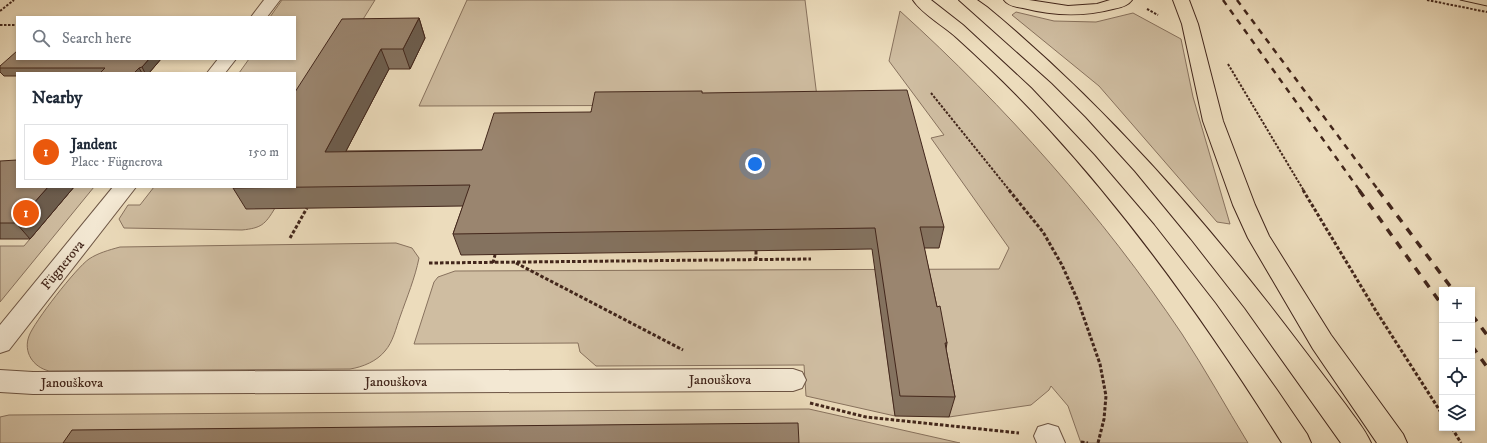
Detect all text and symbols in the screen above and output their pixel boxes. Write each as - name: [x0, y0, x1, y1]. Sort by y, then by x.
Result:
- search box: [16, 16, 296, 60]
- icon: search: [30, 27, 52, 49]
- text: Search here: [62, 29, 131, 48]
- text: Nearby: [32, 87, 82, 109]
- text: Jandent: [71, 135, 117, 154]
- text: 1: [44, 144, 48, 160]
- text: 150 m: [248, 144, 279, 160]
- text: Place · Fügnerova: [71, 154, 163, 170]
- your location: [745, 154, 765, 174]
- pin: 1: [13, 198, 39, 228]
- street label: Fügnerova: [37, 236, 89, 294]
- map controls: [1439, 287, 1475, 431]
- button: +: [1439, 287, 1475, 323]
- button: −: [1439, 323, 1475, 359]
- button: locate: [1439, 359, 1475, 395]
- street label: Janouškova: [687, 371, 751, 389]
- street label: Janouškova: [363, 373, 427, 391]
- street label: Janouškova: [39, 374, 103, 392]
- button: layers: [1439, 395, 1475, 431]

